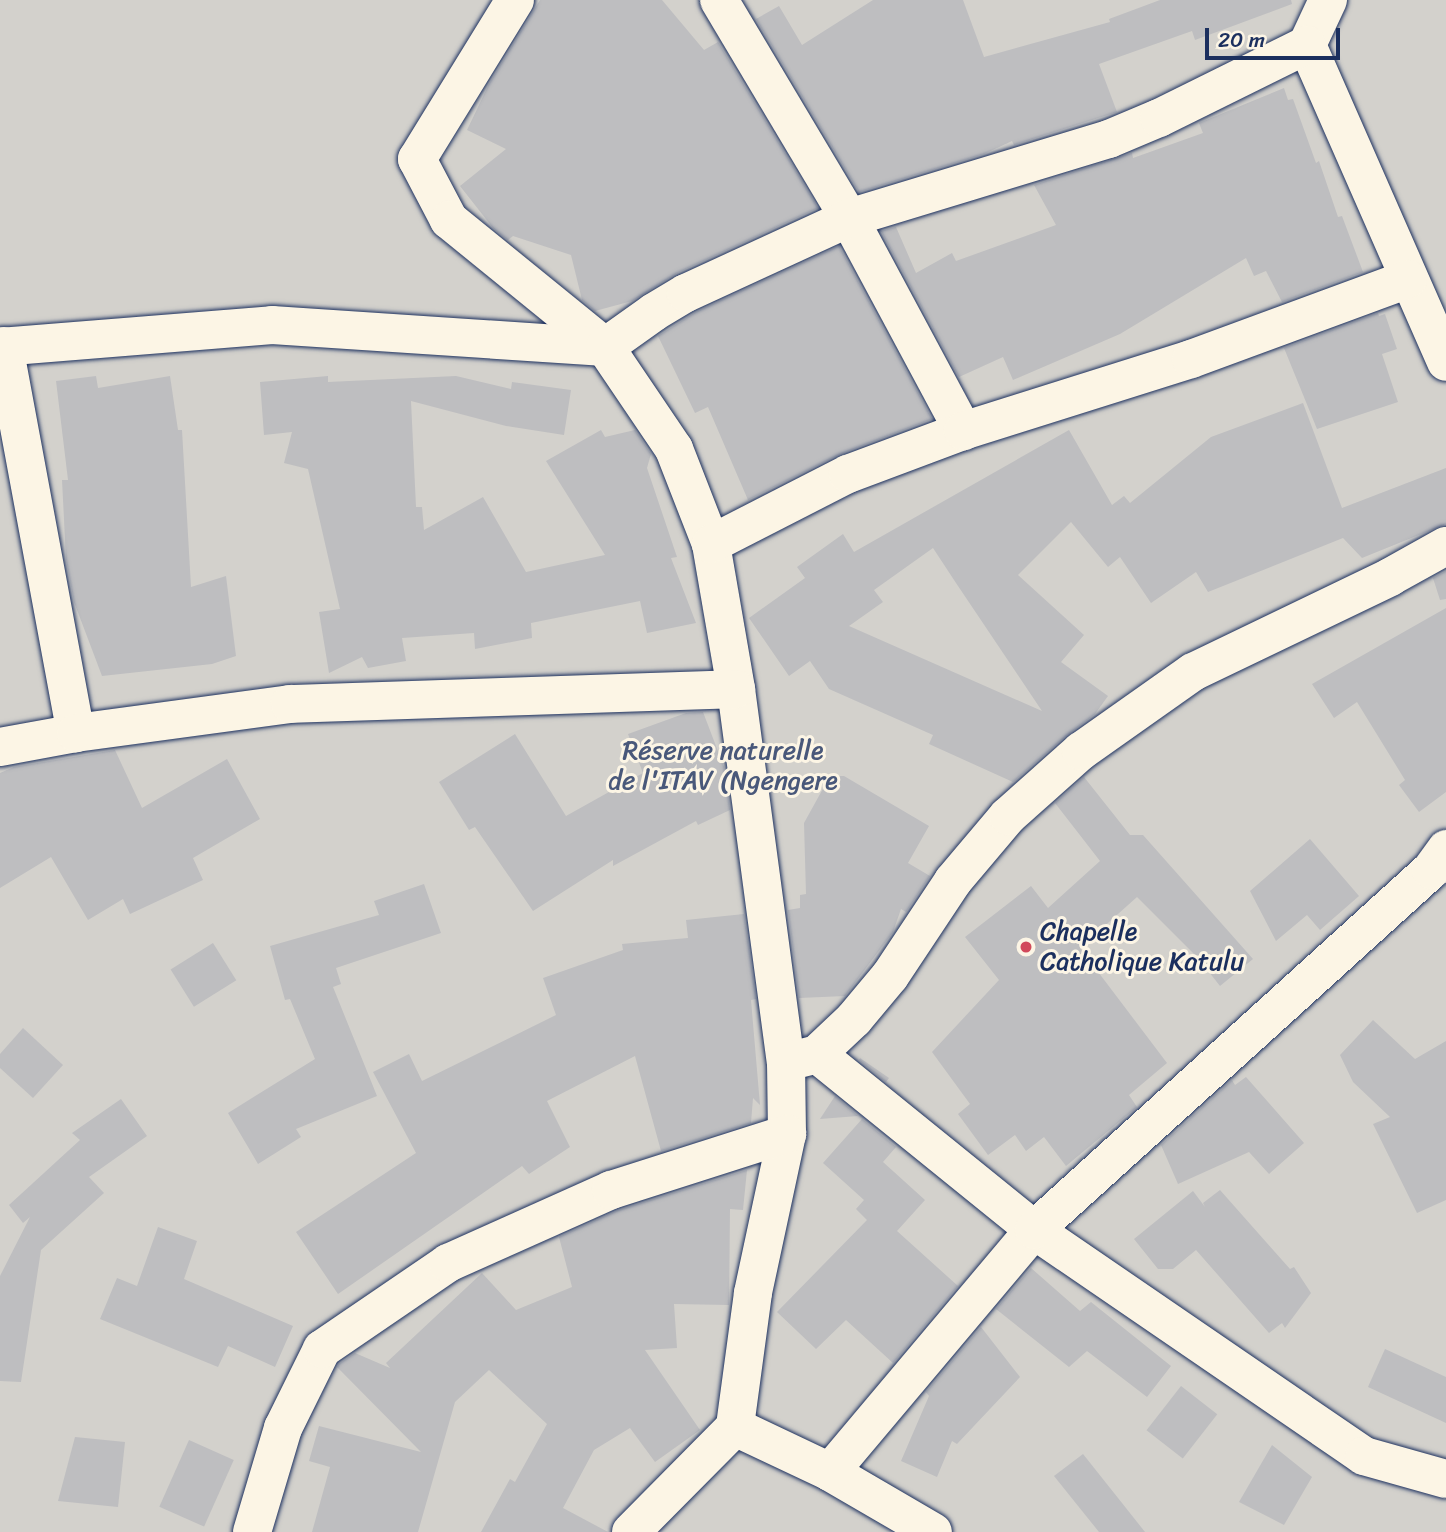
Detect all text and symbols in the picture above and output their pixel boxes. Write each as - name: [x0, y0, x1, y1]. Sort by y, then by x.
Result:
- scale bar: [1208, 14, 1343, 58]
- text: 20 m: [1218, 21, 1265, 59]
- park label: Réserve naturelle de l'ITAV (Ngengere: [608, 735, 838, 796]
- place label: Chapelle Catholique Katulu: [1040, 916, 1244, 978]
- marker: Chapelle Catholique Katulu: [1018, 939, 1034, 955]

